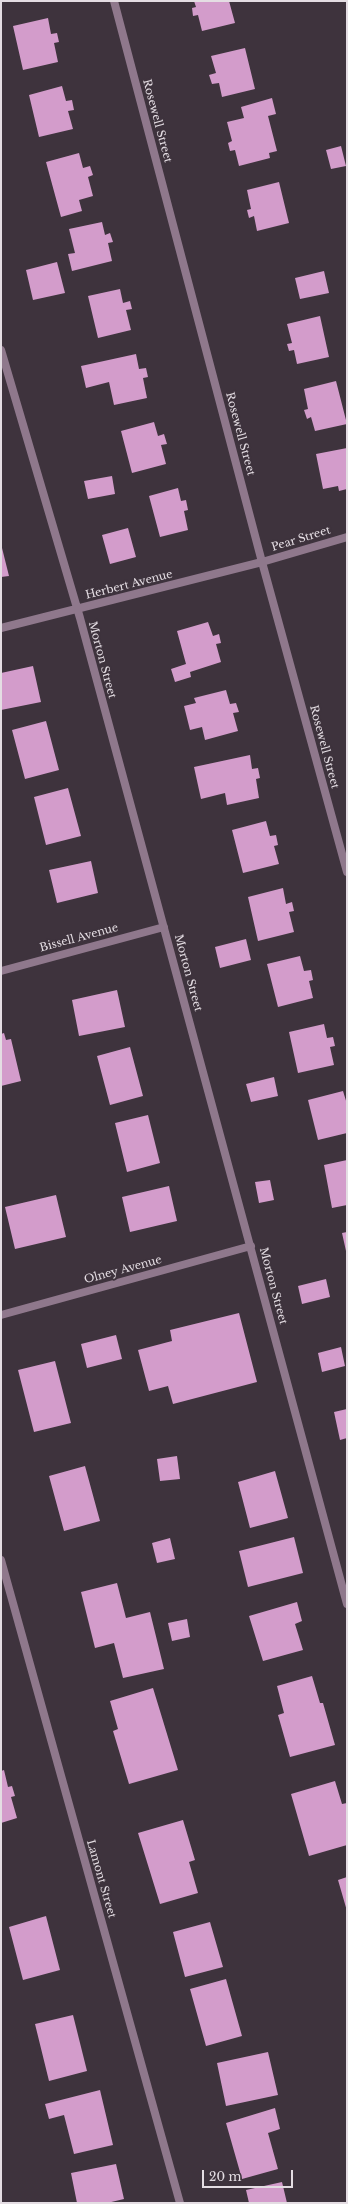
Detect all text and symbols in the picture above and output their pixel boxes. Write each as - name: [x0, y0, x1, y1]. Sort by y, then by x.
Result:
- street label: Rosewell Street: [140, 78, 174, 164]
- street label: Rosewell Street: [223, 391, 257, 477]
- street label: Pear Street: [270, 524, 332, 554]
- street label: Herbert Avenue: [84, 568, 174, 602]
- street label: Morton Street: [85, 620, 119, 700]
- street label: Rosewell Street: [307, 704, 341, 790]
- street label: Bissell Avenue: [38, 921, 120, 955]
- street label: Morton Street: [171, 933, 205, 1013]
- street label: Morton Street: [256, 1246, 290, 1326]
- street label: Olney Avenue: [83, 1253, 163, 1287]
- street label: Lamont Street: [83, 1838, 119, 1920]
- scale bar: [204, 2162, 295, 2188]
- text: 20 m: [209, 2169, 241, 2184]

